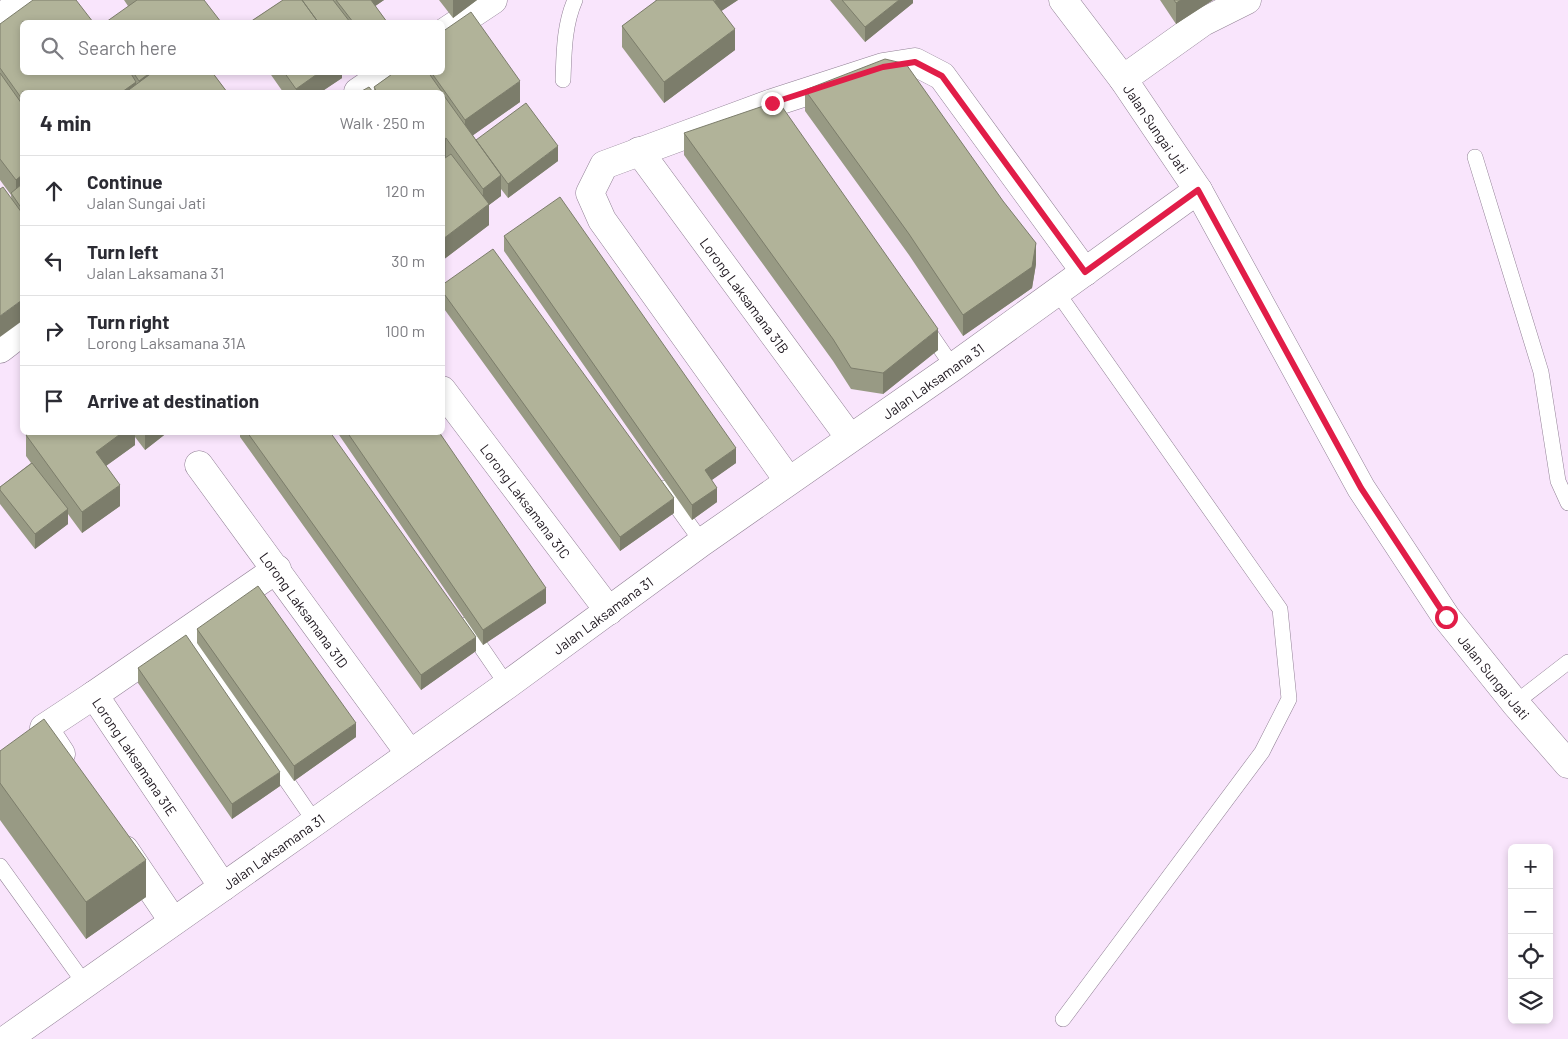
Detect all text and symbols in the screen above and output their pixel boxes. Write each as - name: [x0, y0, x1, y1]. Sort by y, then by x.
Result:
- search box: [20, 20, 445, 75]
- icon: search: [38, 34, 66, 62]
- text: Search here: [78, 36, 177, 59]
- street label: Jalan Sungai Jati: [1120, 81, 1193, 176]
- route end: [761, 92, 784, 115]
- text: 4 min: [40, 110, 91, 135]
- text: Walk · 250 m: [340, 113, 425, 132]
- text: Continue: [87, 170, 163, 193]
- icon: ahead: [40, 177, 68, 205]
- text: 120 m: [385, 181, 425, 200]
- text: Jalan Sungai Jati: [87, 193, 206, 212]
- street label: Lorong Laksamana 31B: [697, 234, 793, 356]
- text: Turn left: [87, 240, 158, 263]
- icon: left: [40, 247, 68, 275]
- text: 30 m: [391, 251, 425, 270]
- text: Jalan Laksamana 31: [87, 263, 224, 282]
- text: Turn right: [87, 310, 169, 333]
- icon: right: [40, 317, 68, 345]
- text: 100 m: [385, 321, 425, 340]
- text: Lorong Laksamana 31A: [87, 333, 246, 352]
- street label: Jalan Laksamana 31: [879, 339, 987, 422]
- icon: arrive: [40, 387, 68, 415]
- text: Arrive at destination: [87, 389, 259, 412]
- street label: Lorong Laksamana 31C: [477, 440, 574, 561]
- street label: Lorong Laksamana 31D: [257, 548, 352, 671]
- street label: Jalan Laksamana 31: [549, 573, 656, 657]
- route start: [1435, 606, 1458, 629]
- street label: Jalan Sungai Jati: [1455, 631, 1534, 723]
- street label: Lorong Laksamana 31E: [90, 694, 181, 819]
- street label: Jalan Laksamana 31: [219, 810, 328, 893]
- map controls: [1508, 844, 1553, 1024]
- button: +: [1508, 844, 1553, 889]
- button: −: [1508, 889, 1553, 934]
- button: locate: [1508, 934, 1553, 979]
- button: layers: [1508, 979, 1553, 1024]

